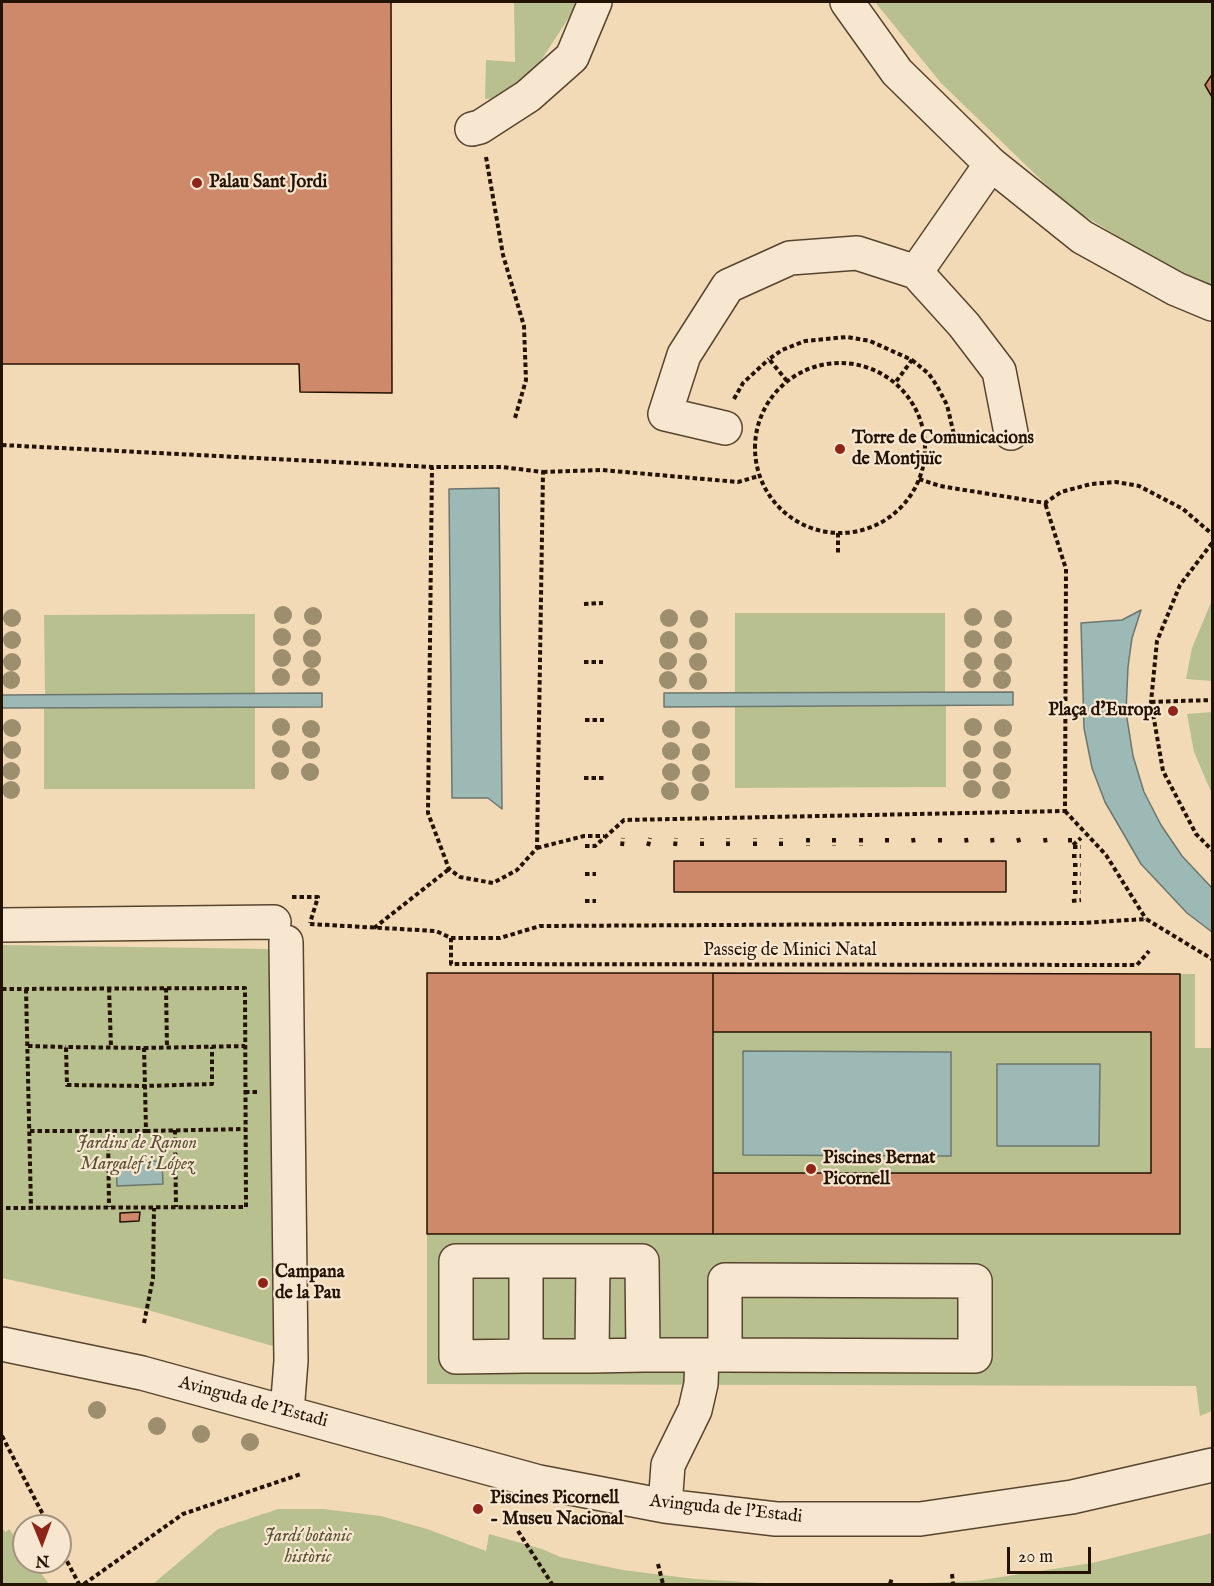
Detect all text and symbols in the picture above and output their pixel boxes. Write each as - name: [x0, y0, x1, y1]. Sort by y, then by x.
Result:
- place label: Palau Sant Jordi: [209, 172, 327, 194]
- marker: Palau Sant Jordi: [190, 176, 204, 190]
- place label: Torre de Comunicacions de Montjuïc: [852, 428, 1034, 470]
- marker: Torre de Comunicacions de Montjuïc: [833, 442, 847, 456]
- place label: Plaça d'Europa: [1048, 700, 1161, 722]
- marker: Plaça d'Europa: [1166, 704, 1180, 718]
- street label: Passeig de Minici Natal: [703, 940, 877, 962]
- park label: Jardins de Ramon Margalef i López: [77, 1133, 197, 1176]
- place label: Piscines Bernat Picornell: [823, 1148, 936, 1190]
- marker: Piscines Bernat Picornell: [804, 1162, 818, 1176]
- place label: Campana de la Pau: [275, 1262, 344, 1304]
- marker: Campana de la Pau: [256, 1276, 270, 1290]
- street label: Avinguda de l'Estadi: [176, 1373, 330, 1433]
- place label: Piscines Picornell - Museu Nacional: [490, 1488, 623, 1530]
- street label: Avinguda de l'Estadi: [649, 1491, 803, 1529]
- marker: Piscines Picornell - Museu Nacional: [471, 1502, 485, 1516]
- north arrow: [12, 1514, 72, 1574]
- park label: Jardí botànic històric: [264, 1526, 352, 1568]
- scale bar: [1010, 1535, 1094, 1573]
- text: 20 m: [1018, 1546, 1053, 1569]
- text: N: [35, 1550, 49, 1570]

